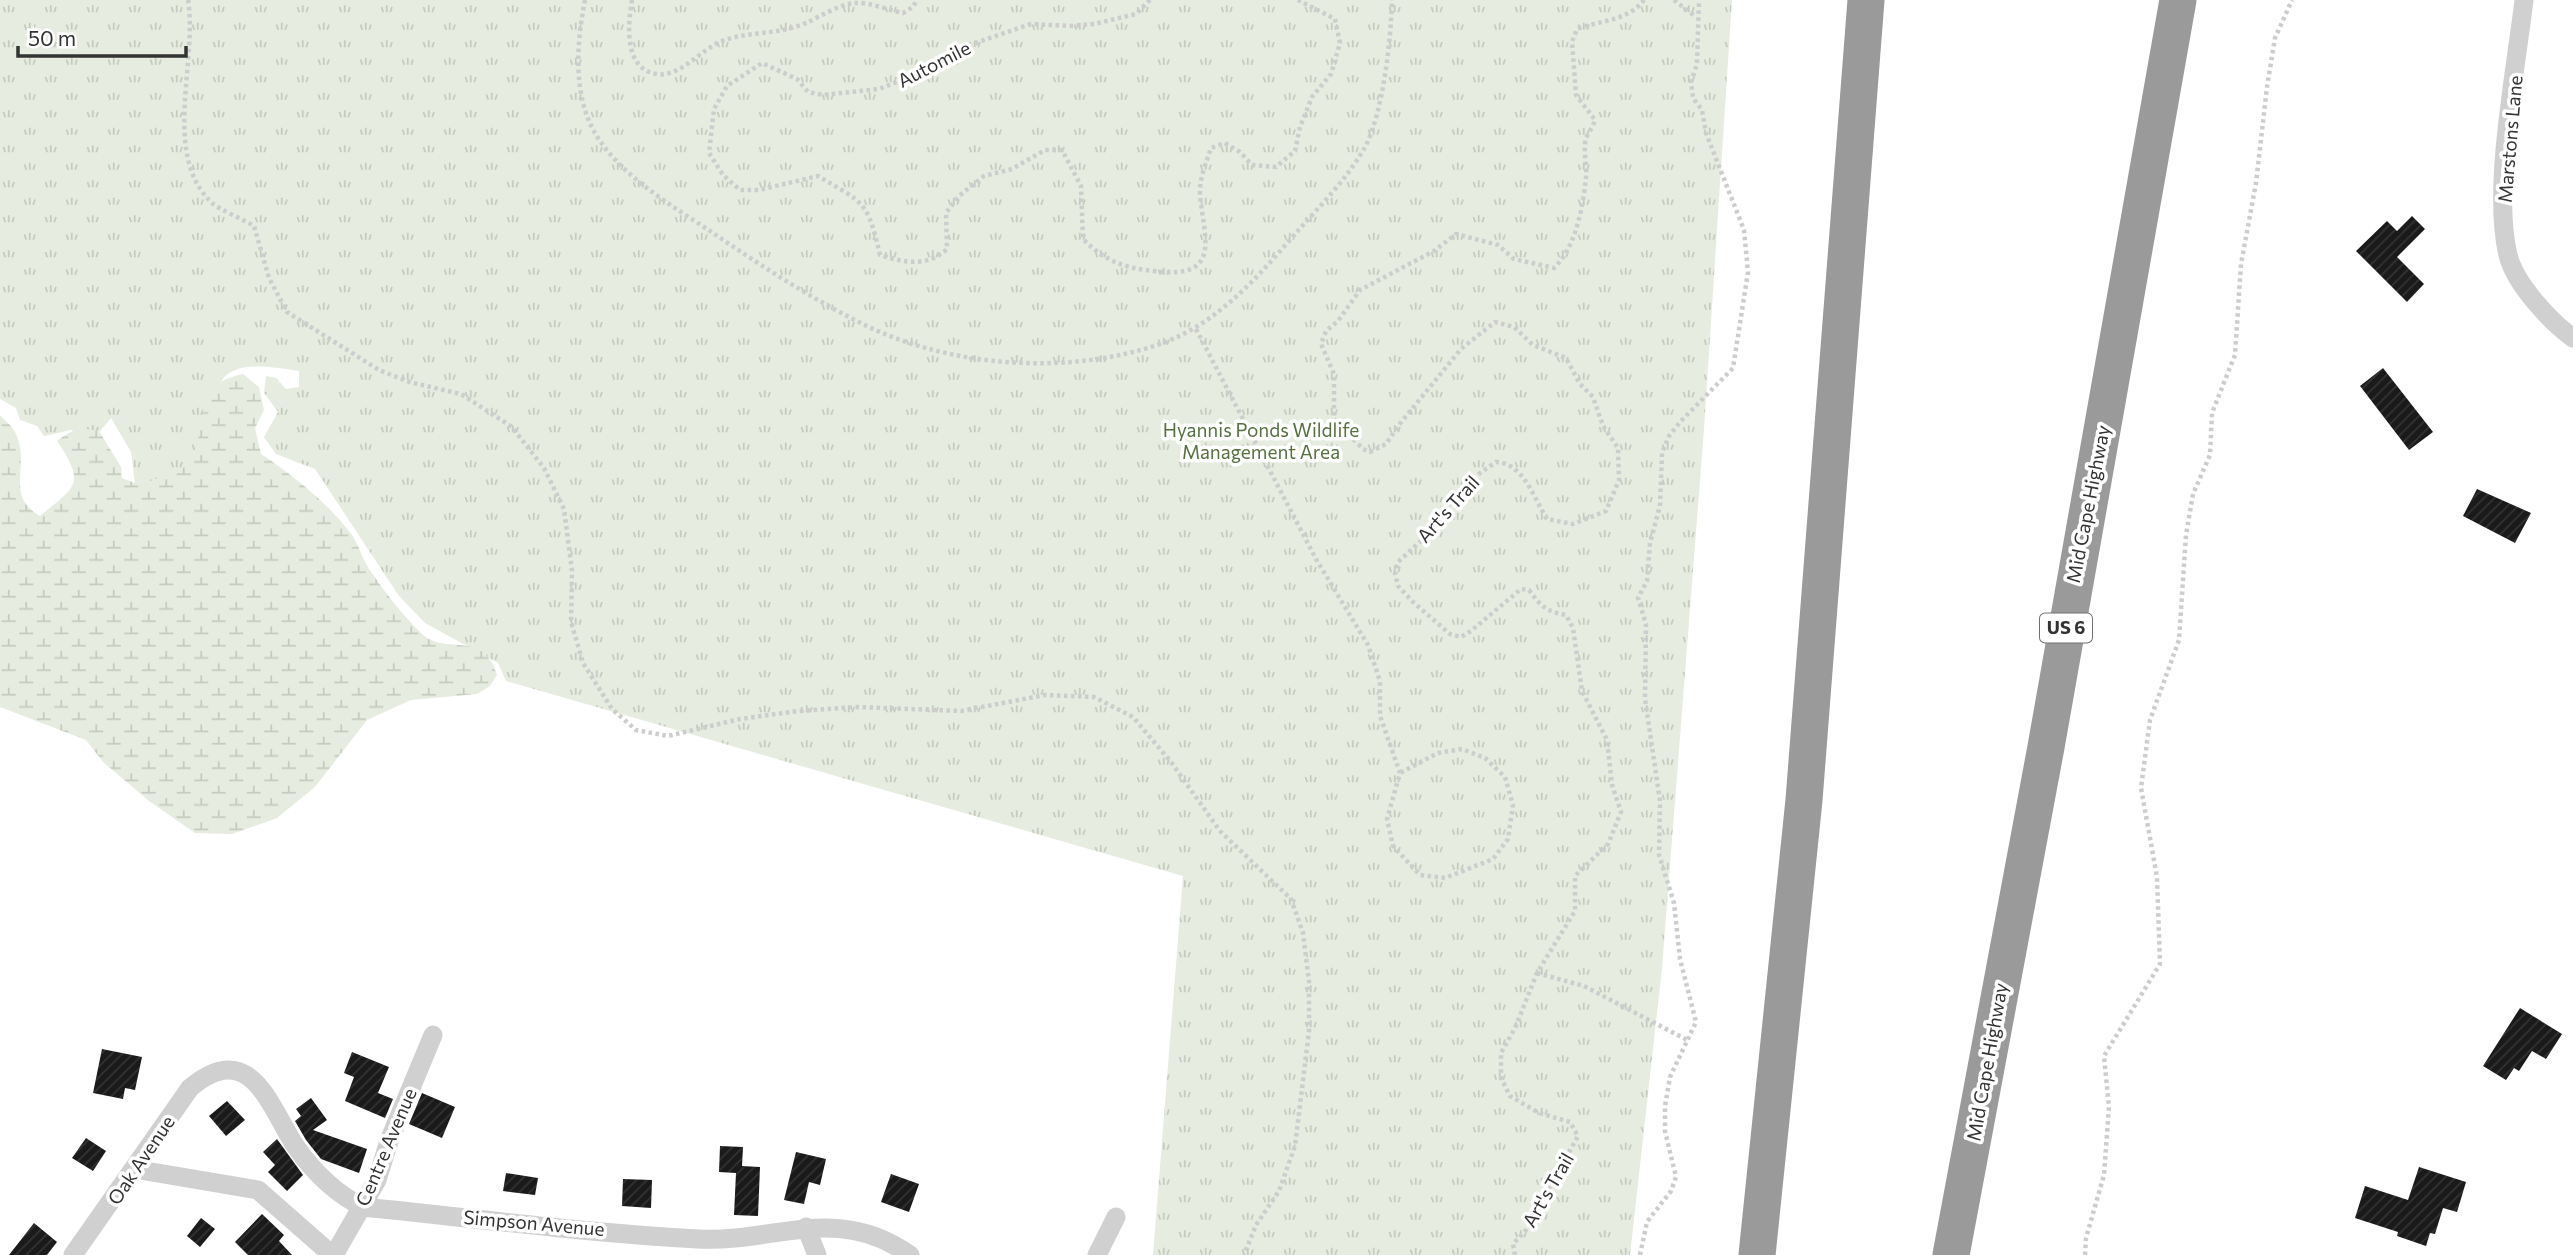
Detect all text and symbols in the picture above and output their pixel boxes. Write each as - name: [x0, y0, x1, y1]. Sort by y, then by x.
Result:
- scale bar: [18, 14, 186, 58]
- text: 50 m: [28, 25, 76, 50]
- street label: Automile: [893, 35, 974, 92]
- street label: Marstons Lane: [2492, 74, 2527, 204]
- park label: Hyannis Ponds Wildlife Management Area: [1163, 418, 1359, 463]
- street label: Mid Cape Highway: [2061, 423, 2114, 585]
- street label: Art's Trail: [1412, 470, 1484, 547]
- road number: US 6: [2040, 614, 2092, 642]
- street label: Mid Cape Highway: [1961, 981, 2012, 1143]
- street label: Centre Avenue: [350, 1084, 421, 1209]
- street label: Oak Avenue: [102, 1111, 179, 1209]
- street label: Art's Trail: [1517, 1148, 1578, 1231]
- street label: Simpson Avenue: [463, 1205, 606, 1240]

